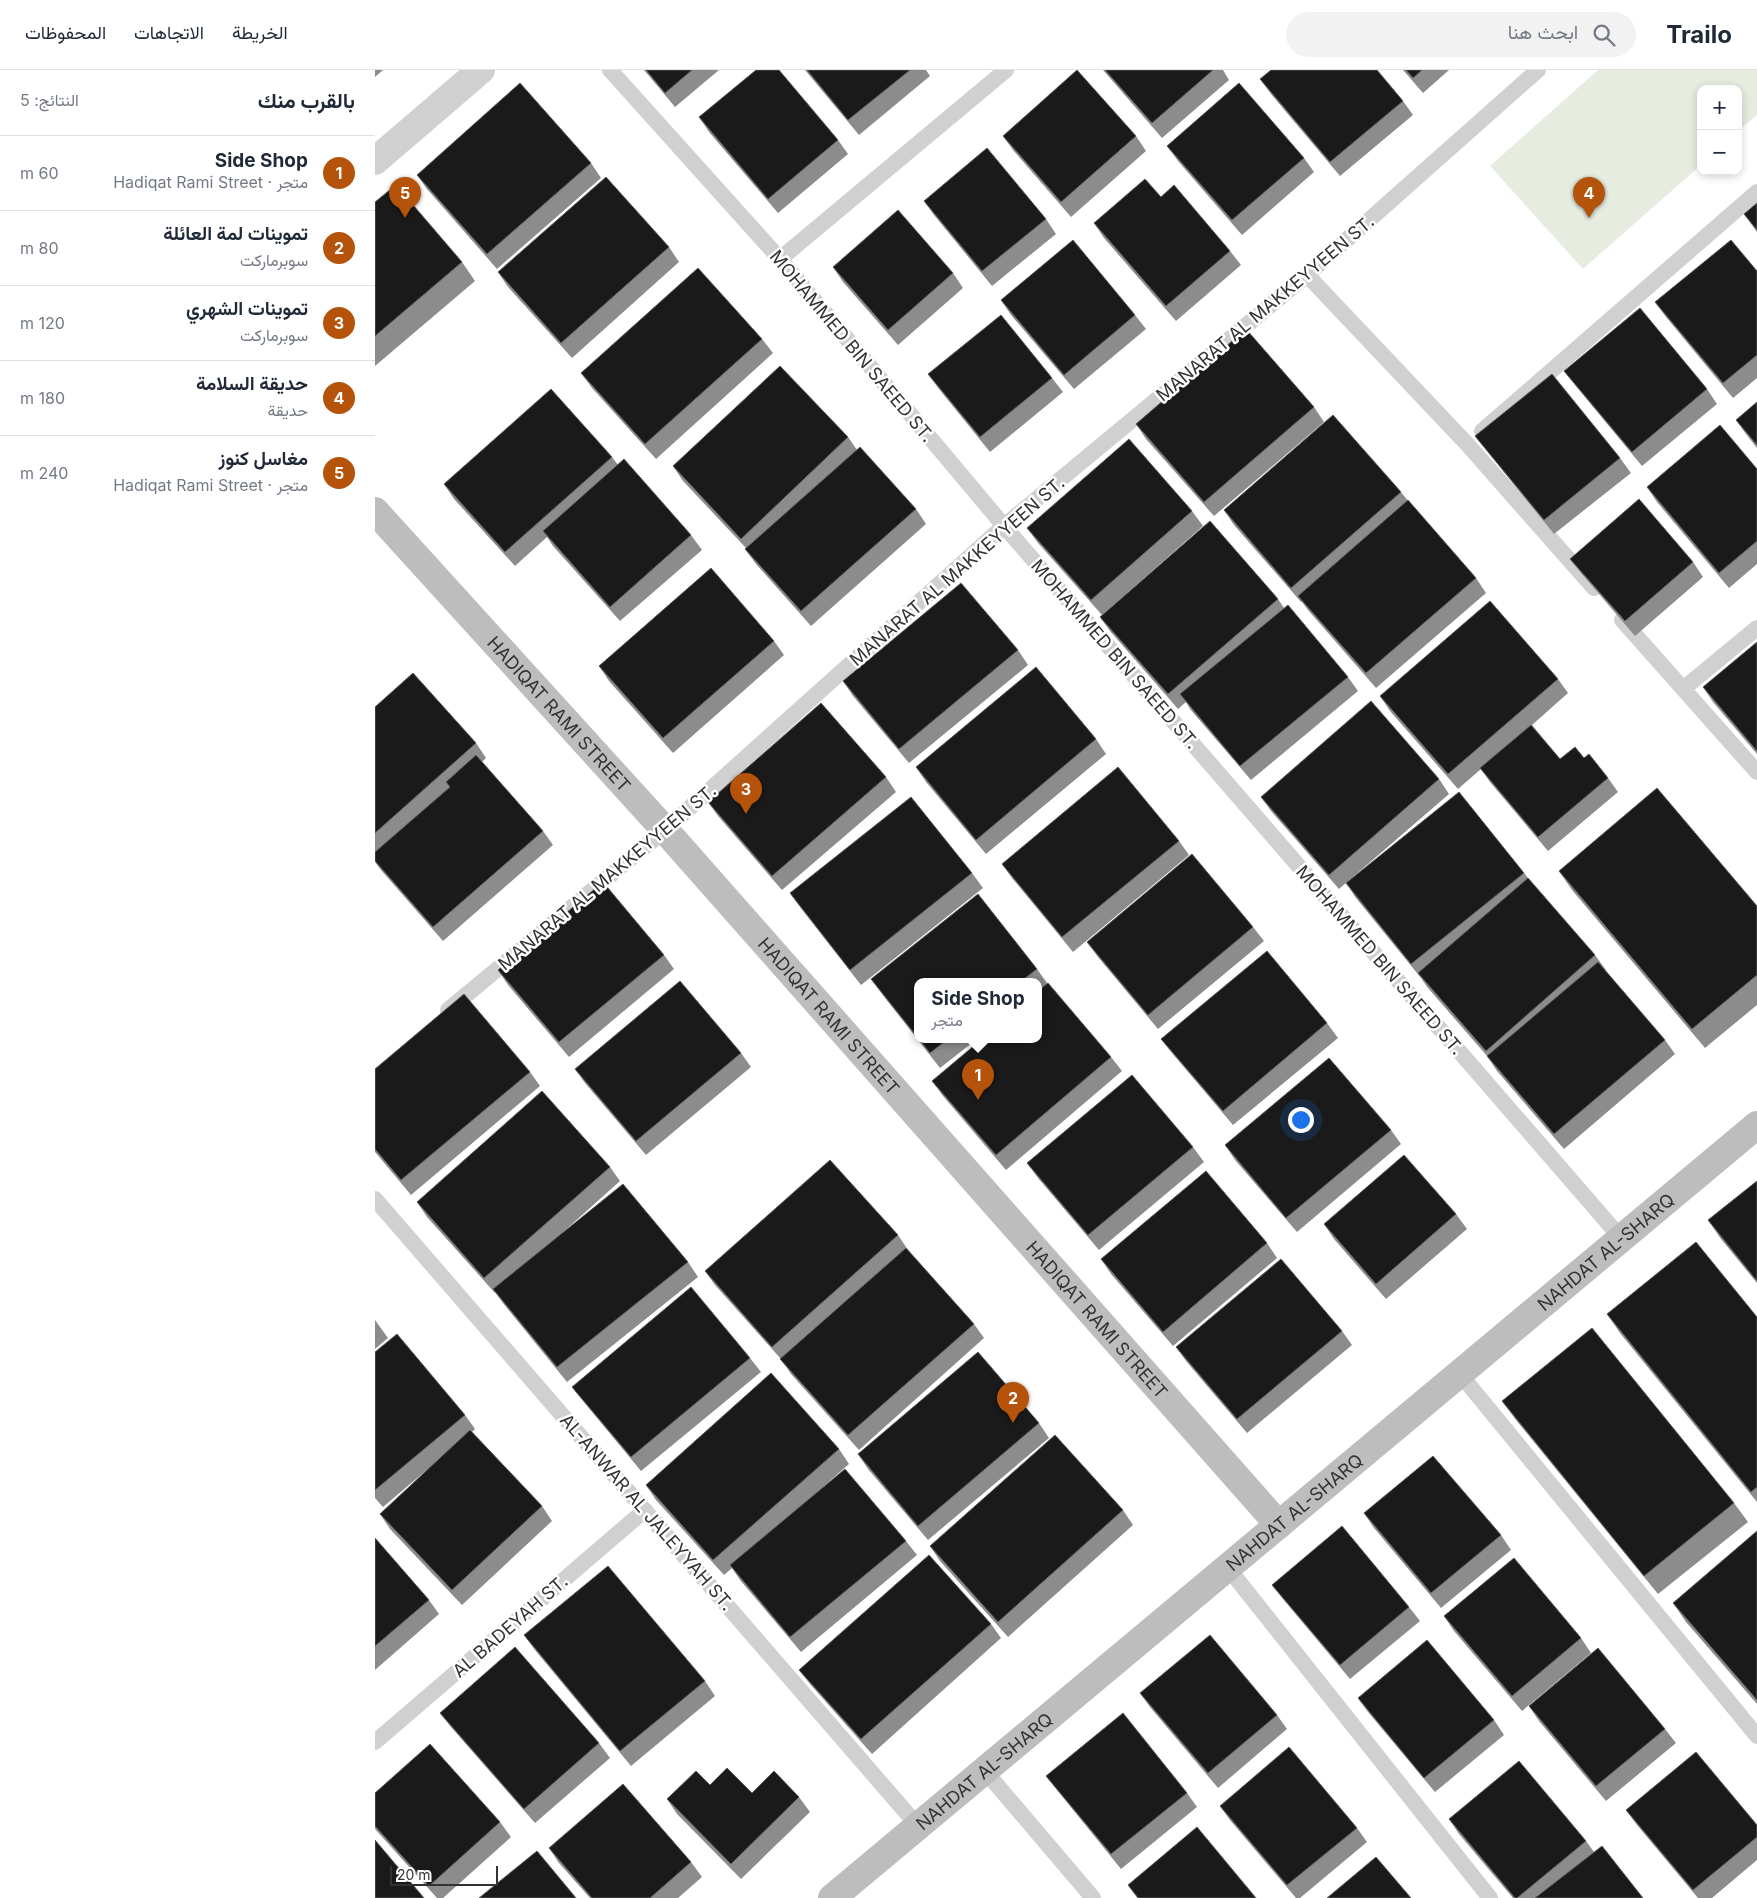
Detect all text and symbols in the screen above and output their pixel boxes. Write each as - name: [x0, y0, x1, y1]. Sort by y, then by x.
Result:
- search box: [1286, 12, 1636, 57]
- text: Trailo: [1666, 20, 1732, 49]
- text: ابحث هنا: [1508, 21, 1578, 44]
- icon: search: [1590, 21, 1618, 49]
- text: المحفوظات: [25, 22, 106, 43]
- text: الاتجاهات: [134, 22, 204, 43]
- text: الخريطة: [232, 22, 288, 43]
- map controls: [1697, 85, 1742, 175]
- button: +: [1697, 85, 1742, 130]
- text: بالقرب منك: [258, 88, 355, 113]
- text: النتائج: 5: [20, 90, 79, 110]
- button: −: [1697, 130, 1742, 175]
- text: Side Shop: [215, 149, 308, 172]
- text: 60 m: [20, 163, 59, 183]
- text: 1: [336, 163, 342, 183]
- text: متجر · Hadiqat Rami Street: [113, 172, 308, 192]
- pin: 5: [389, 177, 421, 218]
- pin: 4: [1573, 177, 1605, 218]
- street label: MANARAT AL MAKKEYYEEN ST.: [1152, 211, 1378, 405]
- text: تموينات لمة العائلة: [163, 222, 308, 245]
- text: 80 m: [20, 238, 59, 258]
- text: 2: [334, 238, 344, 258]
- street label: MOHAMMED BIN SAEED ST.: [766, 246, 938, 446]
- text: سوبرماركت: [240, 250, 308, 270]
- text: تموينات الشهري: [186, 297, 308, 320]
- text: 120 m: [20, 313, 65, 333]
- text: 3: [334, 313, 344, 333]
- text: سوبرماركت: [240, 325, 308, 345]
- text: حديقة السلامة: [196, 372, 308, 395]
- text: 180 m: [20, 388, 65, 408]
- text: 4: [334, 388, 344, 408]
- text: حديقة: [268, 400, 308, 420]
- text: مغاسل كنوز: [219, 447, 308, 470]
- text: 240 m: [20, 463, 68, 483]
- text: 5: [334, 463, 344, 483]
- street label: MANARAT AL MAKKEYYEEN ST.: [845, 472, 1069, 670]
- text: متجر · Hadiqat Rami Street: [113, 475, 308, 495]
- street label: MOHAMMED BIN SAEED ST.: [1027, 555, 1203, 753]
- street label: HADIQAT RAMI STREET: [483, 632, 635, 796]
- pin: 3: [730, 773, 762, 814]
- street label: MANARAT AL MAKKEYYEEN ST.: [494, 780, 720, 974]
- street label: MOHAMMED BIN SAEED ST.: [1292, 861, 1468, 1059]
- street label: HADIQAT RAMI STREET: [754, 933, 904, 1099]
- popup: [914, 978, 1042, 1043]
- text: Side Shop: [931, 987, 1025, 1010]
- text: متجر: [931, 1010, 963, 1030]
- pin: 1: [962, 1059, 994, 1100]
- your location: [1288, 1107, 1314, 1133]
- street label: NAHDAT AL-SHARQ: [1533, 1189, 1678, 1315]
- street label: HADIQAT RAMI STREET: [1022, 1236, 1172, 1402]
- pin: 2: [997, 1382, 1029, 1423]
- street label: AL-ANWAR AL JALEYYAH ST.: [556, 1410, 738, 1614]
- street label: NAHDAT AL-SHARQ: [1221, 1449, 1366, 1575]
- street label: AL BADEYAH ST.: [448, 1570, 572, 1682]
- street label: NAHDAT AL-SHARQ: [911, 1708, 1056, 1834]
- scale bar: [390, 1863, 497, 1886]
- text: 20 m: [397, 1866, 431, 1883]

